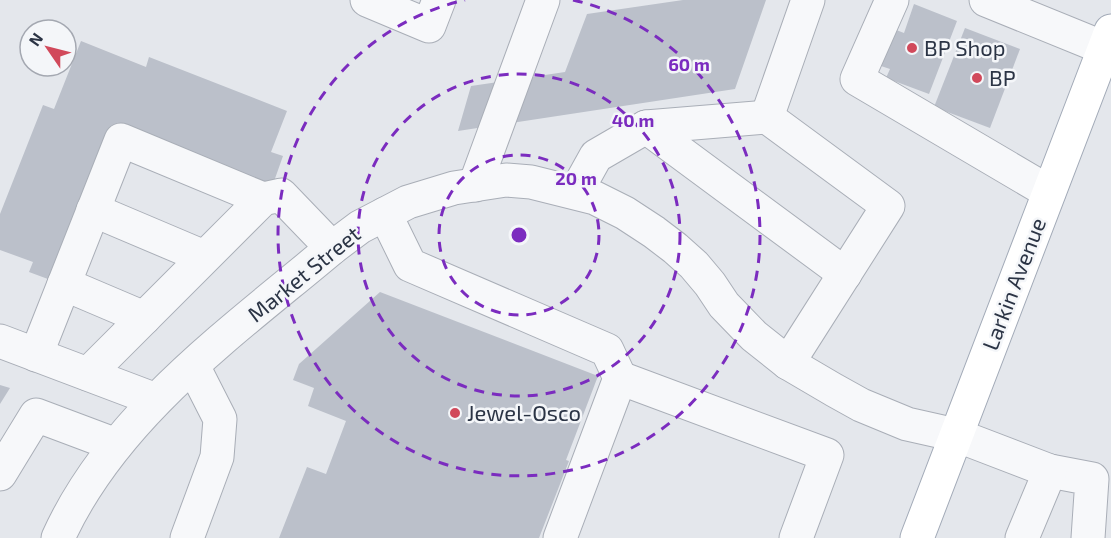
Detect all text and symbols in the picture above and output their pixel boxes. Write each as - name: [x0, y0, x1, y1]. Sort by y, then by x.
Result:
- north arrow: [18, 18, 78, 78]
- text: N: [24, 29, 46, 49]
- place label: BP Shop: [924, 34, 1006, 60]
- marker: BP Shop: [905, 41, 919, 55]
- text: 60 m: [668, 53, 710, 75]
- place label: BP: [989, 64, 1016, 90]
- marker: BP: [970, 71, 984, 85]
- text: 40 m: [612, 109, 654, 131]
- text: 20 m: [555, 167, 597, 189]
- street label: Larkin Avenue: [976, 214, 1050, 354]
- street label: Market Street: [242, 220, 365, 327]
- centre of rings: [509, 225, 529, 245]
- place label: Jewel-Osco: [467, 399, 581, 425]
- marker: Jewel-Osco: [448, 406, 462, 420]

